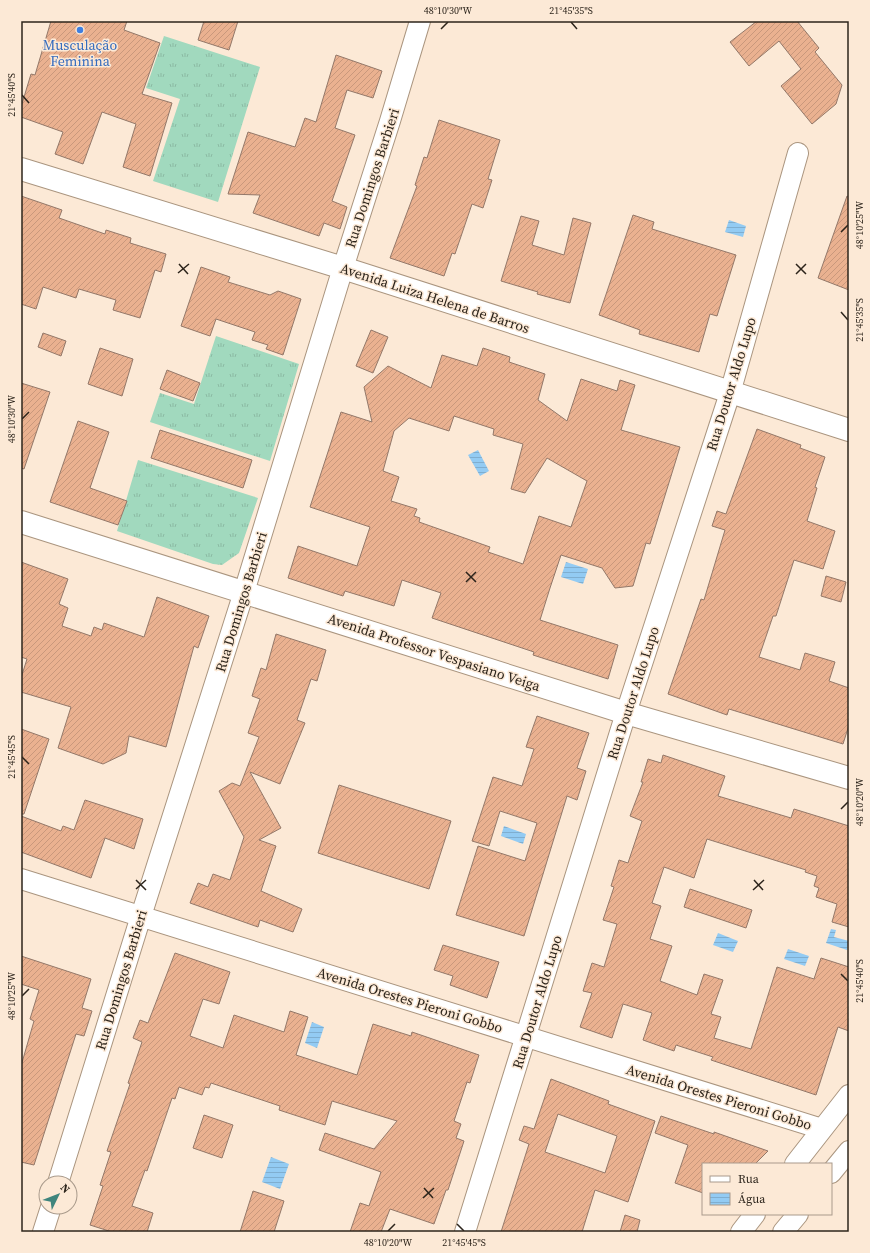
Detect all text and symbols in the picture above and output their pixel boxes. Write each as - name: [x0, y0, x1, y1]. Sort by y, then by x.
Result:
- text: 48°10'30"W: [424, 4, 473, 17]
- text: 21°45'35"S: [549, 4, 593, 17]
- marker: Musculação Feminina: [75, 25, 85, 35]
- place label: Musculação Feminina: [43, 35, 117, 71]
- text: 21°45'40"S: [5, 73, 18, 117]
- street label: Rua Domingos Barbieri: [340, 106, 404, 250]
- text: 48°10'25"W: [853, 200, 866, 249]
- street label: Avenida Luiza Helena de Barros: [338, 258, 532, 338]
- text: 21°45'35"S: [853, 298, 866, 342]
- street label: Rua Doutor Aldo Lupo: [701, 314, 761, 453]
- text: 48°10'30"W: [5, 394, 18, 443]
- street label: Rua Domingos Barbieri: [210, 529, 272, 675]
- street label: Avenida Professor Vespasiano Veiga: [325, 608, 544, 696]
- street label: Rua Doutor Aldo Lupo: [602, 624, 664, 762]
- text: 21°45'45"S: [5, 735, 18, 779]
- text: 48°10'20"W: [853, 777, 866, 826]
- street label: Rua Domingos Barbieri: [90, 907, 152, 1053]
- street label: Rua Doutor Aldo Lupo: [507, 932, 567, 1071]
- text: 21°45'40"S: [853, 959, 866, 1003]
- street label: Avenida Orestes Pieroni Gobbo: [315, 962, 506, 1038]
- text: 48°10'25"W: [5, 971, 18, 1020]
- street label: Avenida Orestes Pieroni Gobbo: [624, 1059, 815, 1135]
- legend: [702, 1163, 832, 1215]
- text: Rua: [738, 1171, 760, 1187]
- north arrow: [38, 1175, 78, 1215]
- text: N: [57, 1180, 73, 1197]
- text: Água: [738, 1191, 766, 1207]
- text: 48°10'20"W: [364, 1236, 413, 1249]
- text: 21°45'45"S: [442, 1236, 486, 1249]

